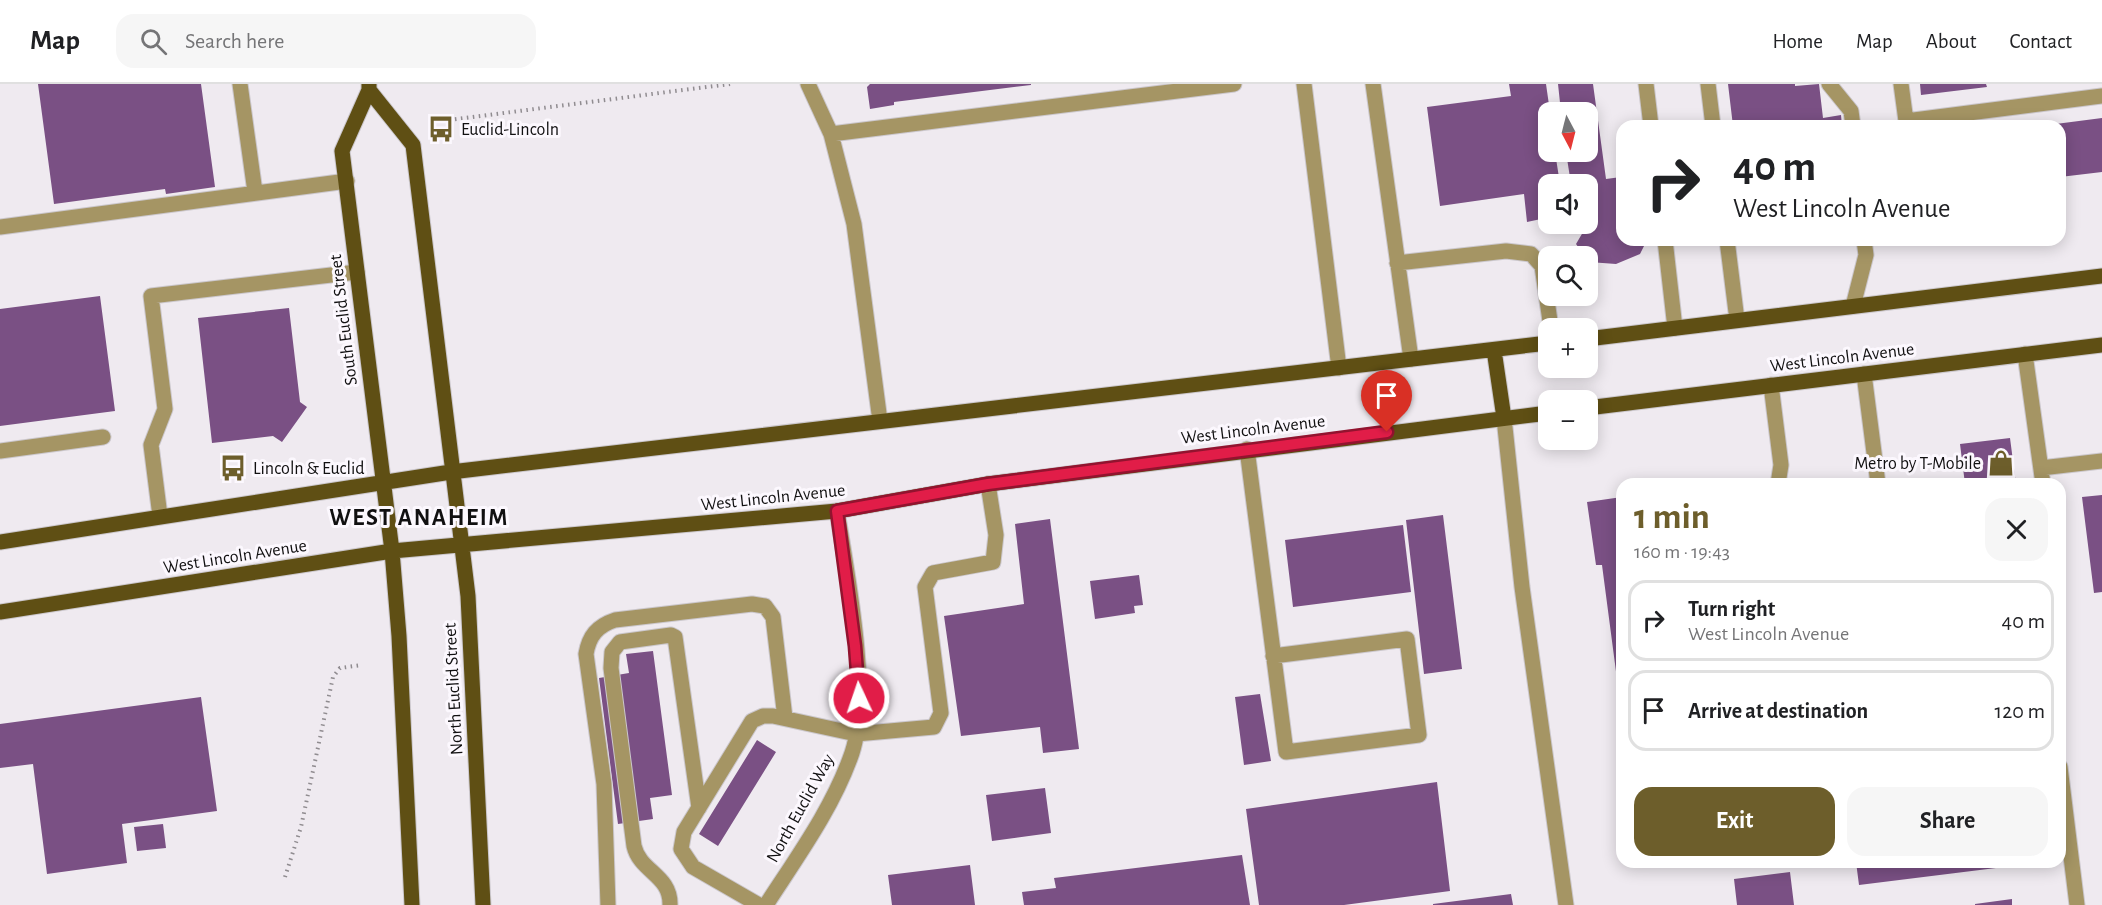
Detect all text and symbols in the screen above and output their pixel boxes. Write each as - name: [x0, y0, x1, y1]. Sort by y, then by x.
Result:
- search box: [116, 14, 536, 68]
- icon: search: [137, 25, 170, 58]
- text: Map: [30, 27, 80, 55]
- text: Search here: [185, 30, 284, 52]
- text: Home: [1772, 31, 1823, 52]
- text: Map: [1856, 31, 1893, 52]
- text: About: [1926, 31, 1976, 52]
- text: Contact: [2009, 31, 2072, 52]
- north arrow: [1538, 102, 1598, 162]
- map controls: [1538, 102, 1598, 450]
- bus stop icon: Euclid-Lincoln: [426, 114, 456, 144]
- place label: Euclid-Lincoln: [461, 121, 559, 139]
- icon: right: [1634, 144, 1712, 222]
- text: 40 m: [1733, 146, 1816, 188]
- button: sound: [1538, 174, 1598, 234]
- text: West Lincoln Avenue: [1733, 195, 1951, 222]
- button: search: [1538, 246, 1598, 306]
- street label: South Euclid Street: [327, 253, 361, 387]
- button: +: [1538, 318, 1598, 378]
- street label: West Lincoln Avenue: [1769, 340, 1915, 376]
- pin: [1361, 370, 1412, 432]
- icon: arrive: [1370, 379, 1403, 412]
- button: −: [1538, 390, 1598, 450]
- street label: West Lincoln Avenue: [1180, 412, 1326, 448]
- shop icon: Metro by T-Mobile: [1986, 448, 2016, 478]
- bus stop icon: Lincoln & Euclid: [218, 453, 248, 483]
- place label: Metro by T-Mobile: [1854, 455, 1981, 473]
- place label: Lincoln & Euclid: [253, 460, 365, 478]
- street label: West Lincoln Avenue: [700, 481, 846, 515]
- button: close: [1985, 498, 2048, 561]
- text: 1 min: [1634, 499, 1710, 535]
- district label: WEST ANAHEIM: [329, 506, 509, 530]
- street label: West Lincoln Avenue: [162, 537, 308, 577]
- text: 160 m · 19:43: [1634, 542, 1730, 562]
- text: Turn right: [1688, 598, 1775, 620]
- icon: right: [1637, 604, 1670, 637]
- text: 40 m: [2002, 610, 2045, 632]
- street label: North Euclid Street: [442, 622, 466, 756]
- text: West Lincoln Avenue: [1688, 624, 1849, 644]
- position arrow: [827, 666, 891, 730]
- icon: arrive: [1637, 694, 1670, 727]
- text: Arrive at destination: [1688, 700, 1868, 722]
- text: 120 m: [1995, 700, 2045, 722]
- street label: North Euclid Way: [764, 751, 838, 866]
- button: Exit: [1634, 787, 1835, 856]
- button: Share: [1847, 787, 2048, 856]

